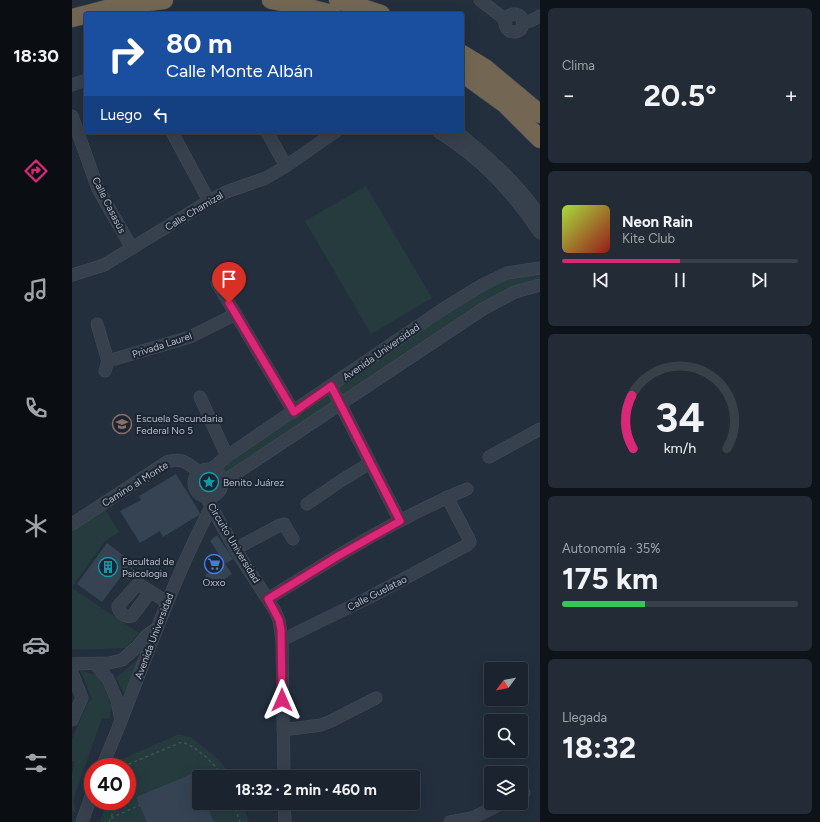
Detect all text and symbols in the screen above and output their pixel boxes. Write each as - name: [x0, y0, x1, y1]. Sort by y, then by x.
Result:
- text: 80 m: [166, 26, 232, 60]
- icon: right: [100, 28, 152, 80]
- text: 18:30: [13, 45, 59, 67]
- text: Clima: [562, 58, 595, 73]
- text: Calle Monte Albán: [166, 60, 313, 82]
- text: 20.5°: [643, 77, 717, 114]
- text: −: [562, 82, 576, 109]
- text: +: [784, 82, 798, 109]
- icon: left: [150, 104, 172, 126]
- text: Luego: [100, 106, 142, 124]
- icon: directions: [22, 157, 50, 185]
- street label: Calle Casasús: [89, 175, 129, 236]
- street label: Calle Chamizal: [163, 189, 225, 233]
- text: Neon Rain: [622, 213, 693, 231]
- text: Kite Club: [622, 231, 675, 246]
- pin: [212, 262, 246, 303]
- icon: arrive: [218, 268, 240, 290]
- icon: previous: [590, 269, 612, 291]
- icon: pause: [669, 269, 691, 291]
- icon: next: [748, 269, 770, 291]
- icon: music: [22, 276, 50, 304]
- street label: Avenida Universidad: [340, 320, 422, 383]
- street label: Privada Laurel: [131, 329, 193, 361]
- text: 34: [655, 392, 705, 442]
- icon: phone: [22, 394, 50, 422]
- place label: Escuela Secundaria Federal No 5: [136, 412, 223, 437]
- school or university icon: Escuela Secundaria Federal No 5: [111, 413, 133, 435]
- text: km/h: [664, 439, 696, 457]
- street label: Camino al Monte: [99, 458, 171, 510]
- place icon: Benito Juárez: [198, 471, 220, 493]
- place label: Benito Juárez: [223, 476, 284, 489]
- street label: Circuito Universidad: [205, 501, 263, 585]
- icon: climate: [22, 512, 50, 540]
- text: Autonomía · 35%: [562, 541, 660, 556]
- supermarket icon: Oxxo: [203, 553, 225, 575]
- place label: Facultad de Psicologia: [122, 555, 175, 580]
- building icon: Facultad de Psicologia: [97, 556, 119, 578]
- text: 175 km: [562, 560, 658, 597]
- street label: Calle Guelatao: [345, 572, 409, 614]
- place label: Oxxo: [202, 576, 226, 589]
- street label: Avenida Universidad: [132, 591, 176, 681]
- icon: car: [22, 631, 50, 659]
- north arrow: [484, 662, 528, 706]
- map controls: [484, 662, 528, 810]
- position arrow: [261, 679, 303, 721]
- text: Llegada: [562, 710, 607, 725]
- button: search: [484, 714, 528, 758]
- text: 18:32: [562, 729, 636, 766]
- icon: filters: [22, 749, 50, 777]
- speed limit sign: 40: [84, 758, 136, 810]
- button: layers: [484, 766, 528, 810]
- text: 18:32 · 2 min · 460 m: [235, 781, 377, 799]

